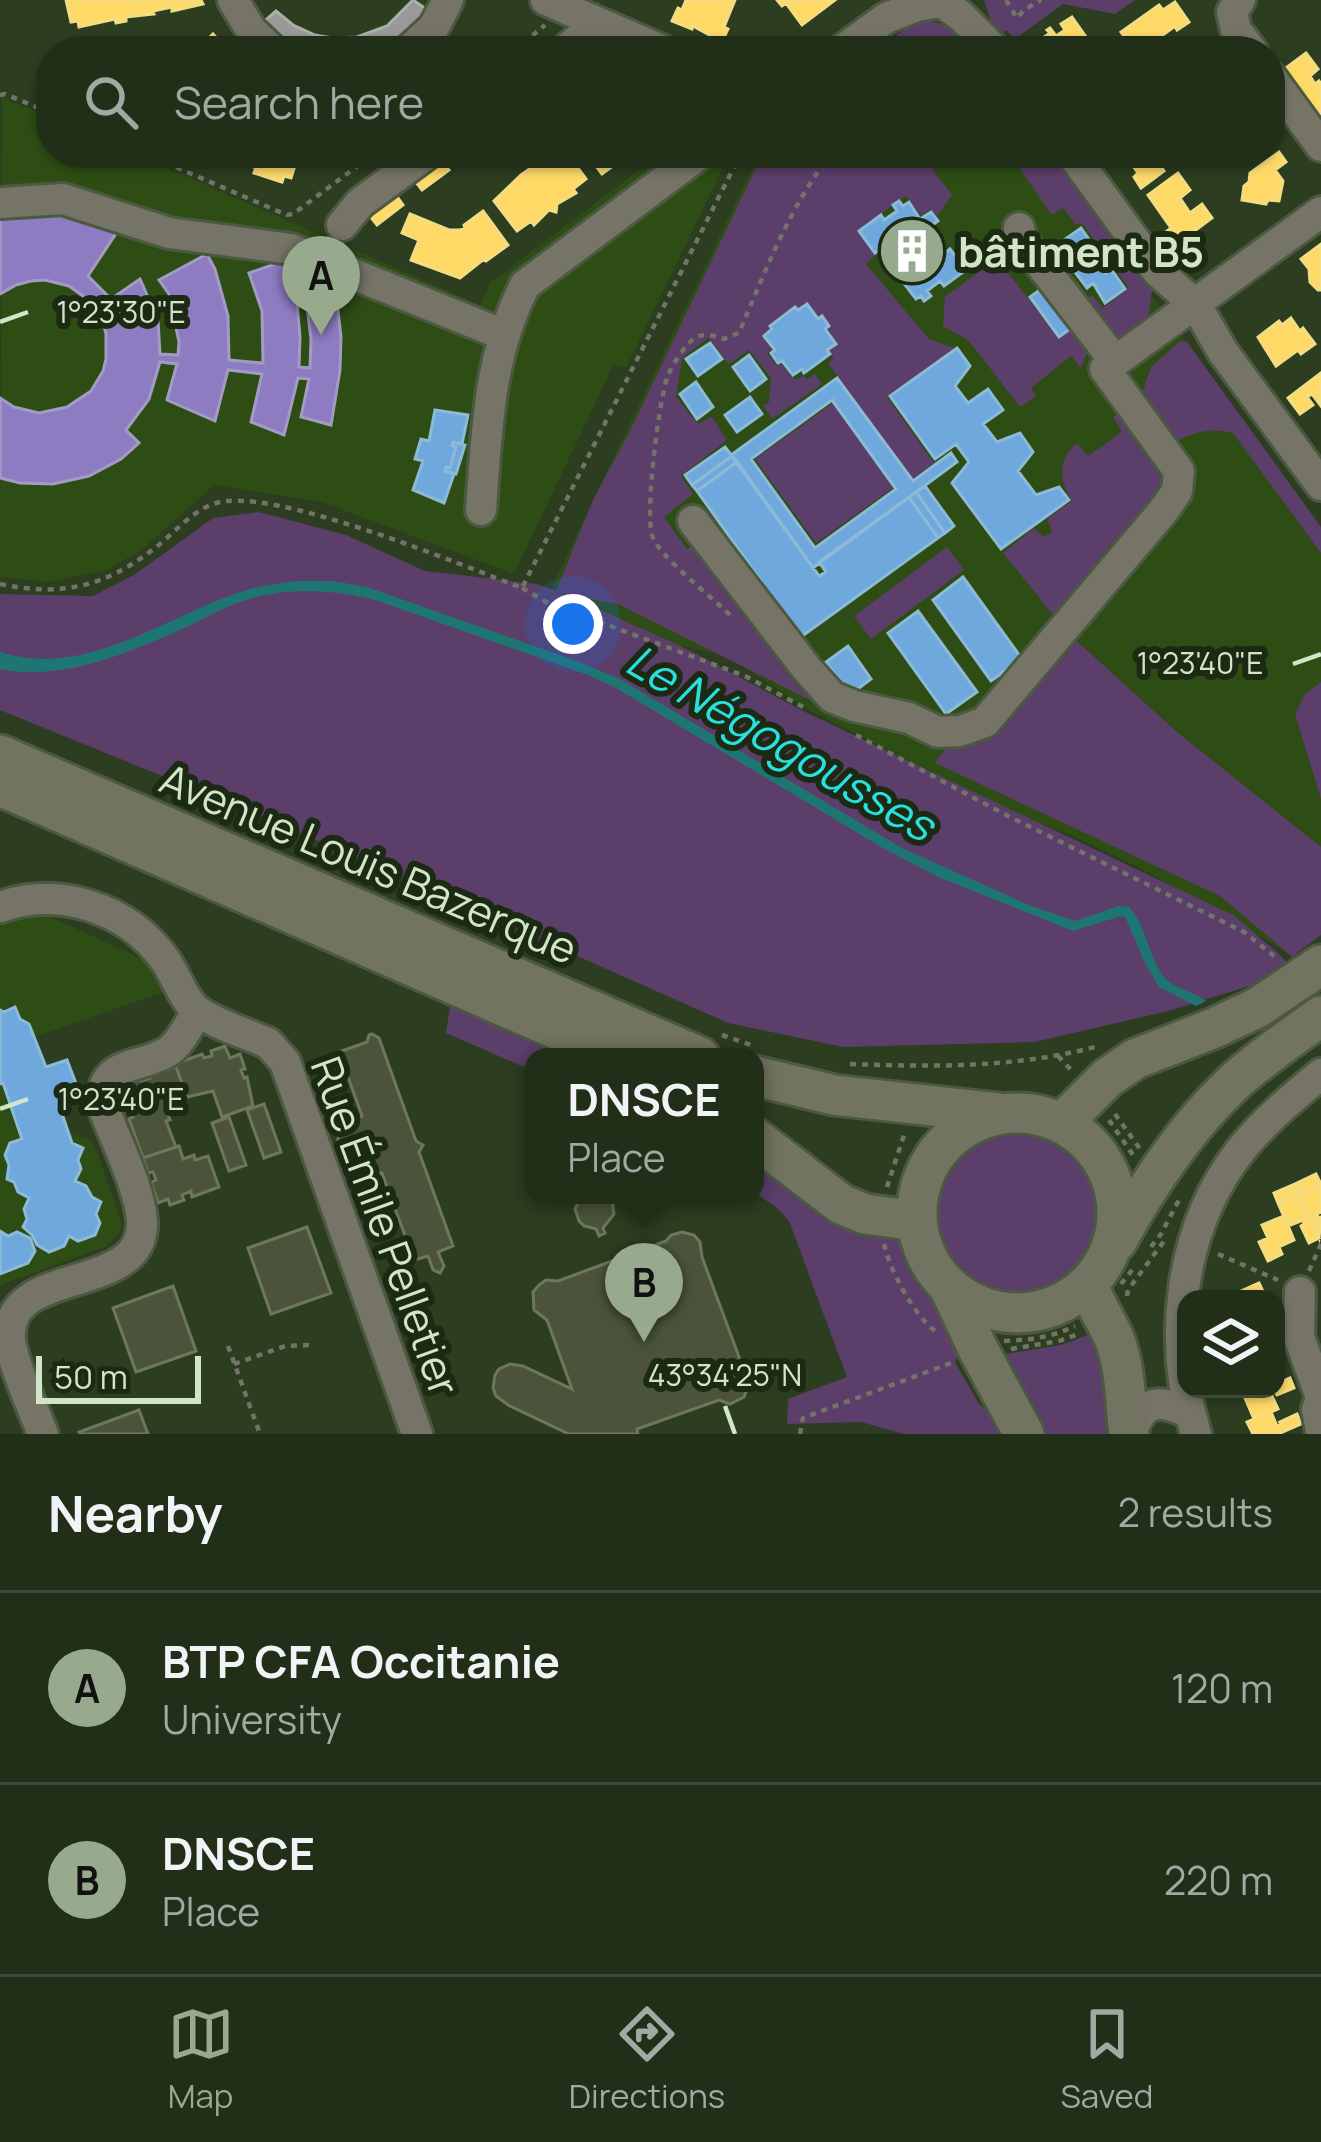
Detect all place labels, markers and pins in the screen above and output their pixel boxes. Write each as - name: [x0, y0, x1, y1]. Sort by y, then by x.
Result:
- building icon: bâtiment B5: [877, 216, 947, 286]
- place label: bâtiment B5: [958, 222, 1204, 280]
- pin: A: [282, 236, 360, 335]
- pin: B: [605, 1243, 683, 1342]

